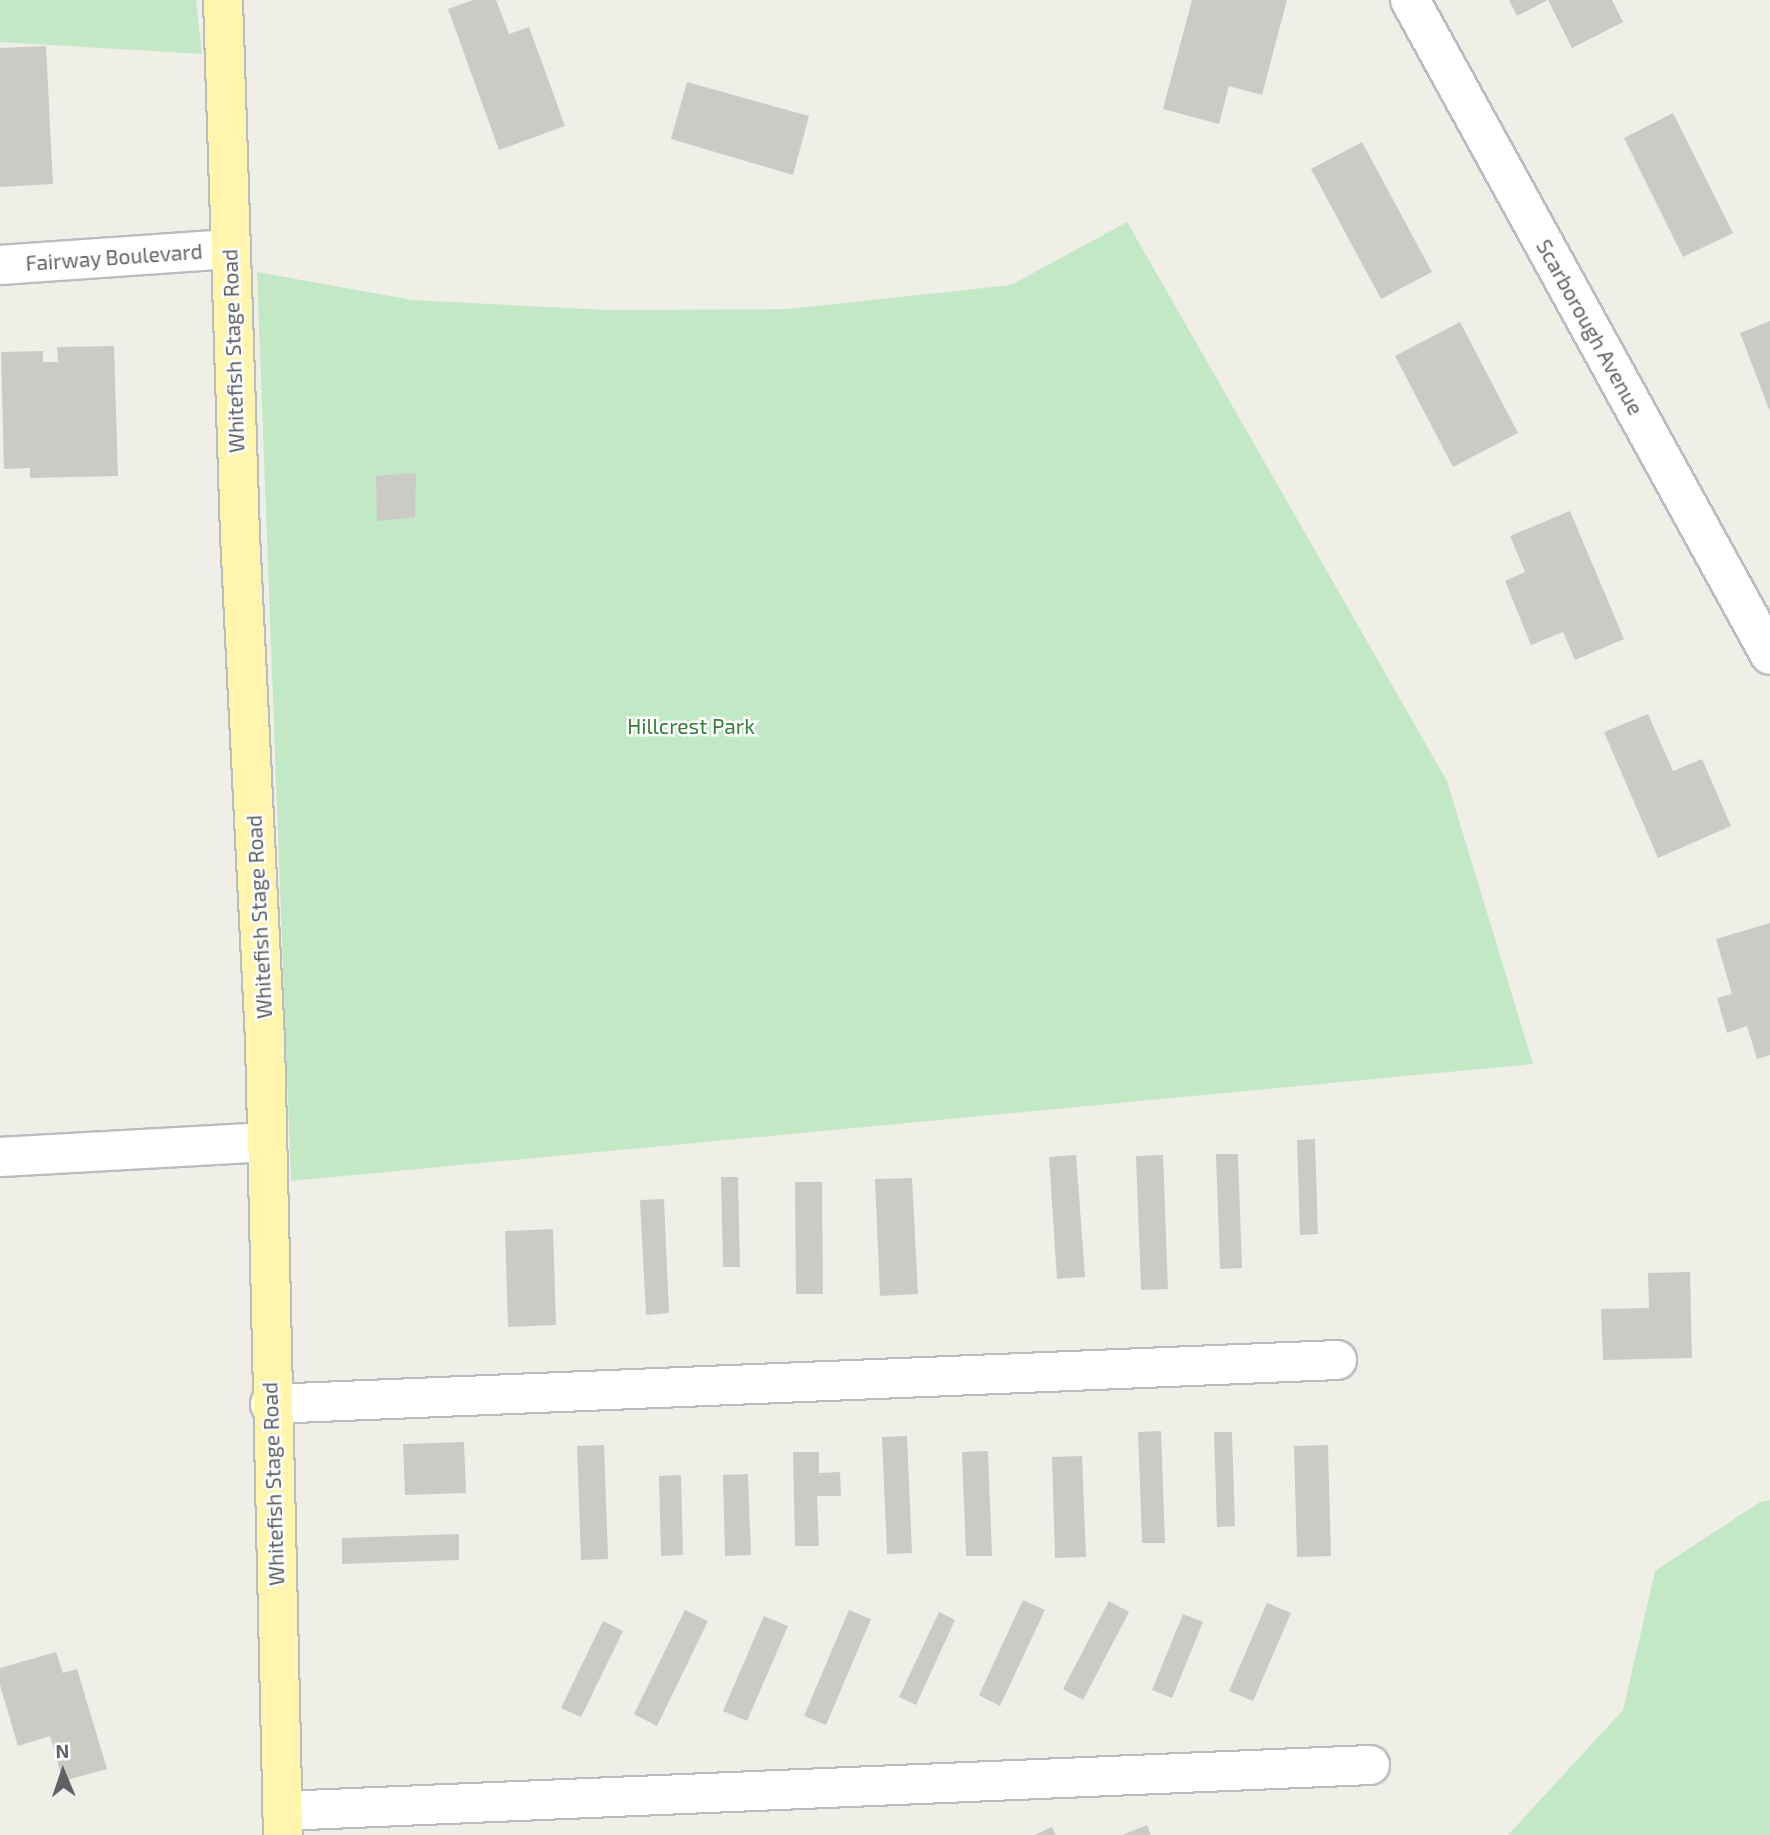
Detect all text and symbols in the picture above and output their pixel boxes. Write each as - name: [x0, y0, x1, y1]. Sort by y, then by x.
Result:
- street label: Scarborough Avenue: [1531, 235, 1649, 419]
- street label: Fairway Boulevard: [24, 238, 204, 276]
- street label: Whitefish Stage Road: [217, 249, 249, 453]
- park label: Hillcrest Park: [627, 713, 755, 739]
- street label: Whitefish Stage Road: [241, 814, 277, 1020]
- street label: Whitefish Stage Road: [257, 1382, 289, 1586]
- north arrow: [28, 1737, 98, 1807]
- text: N: [55, 1739, 70, 1762]

